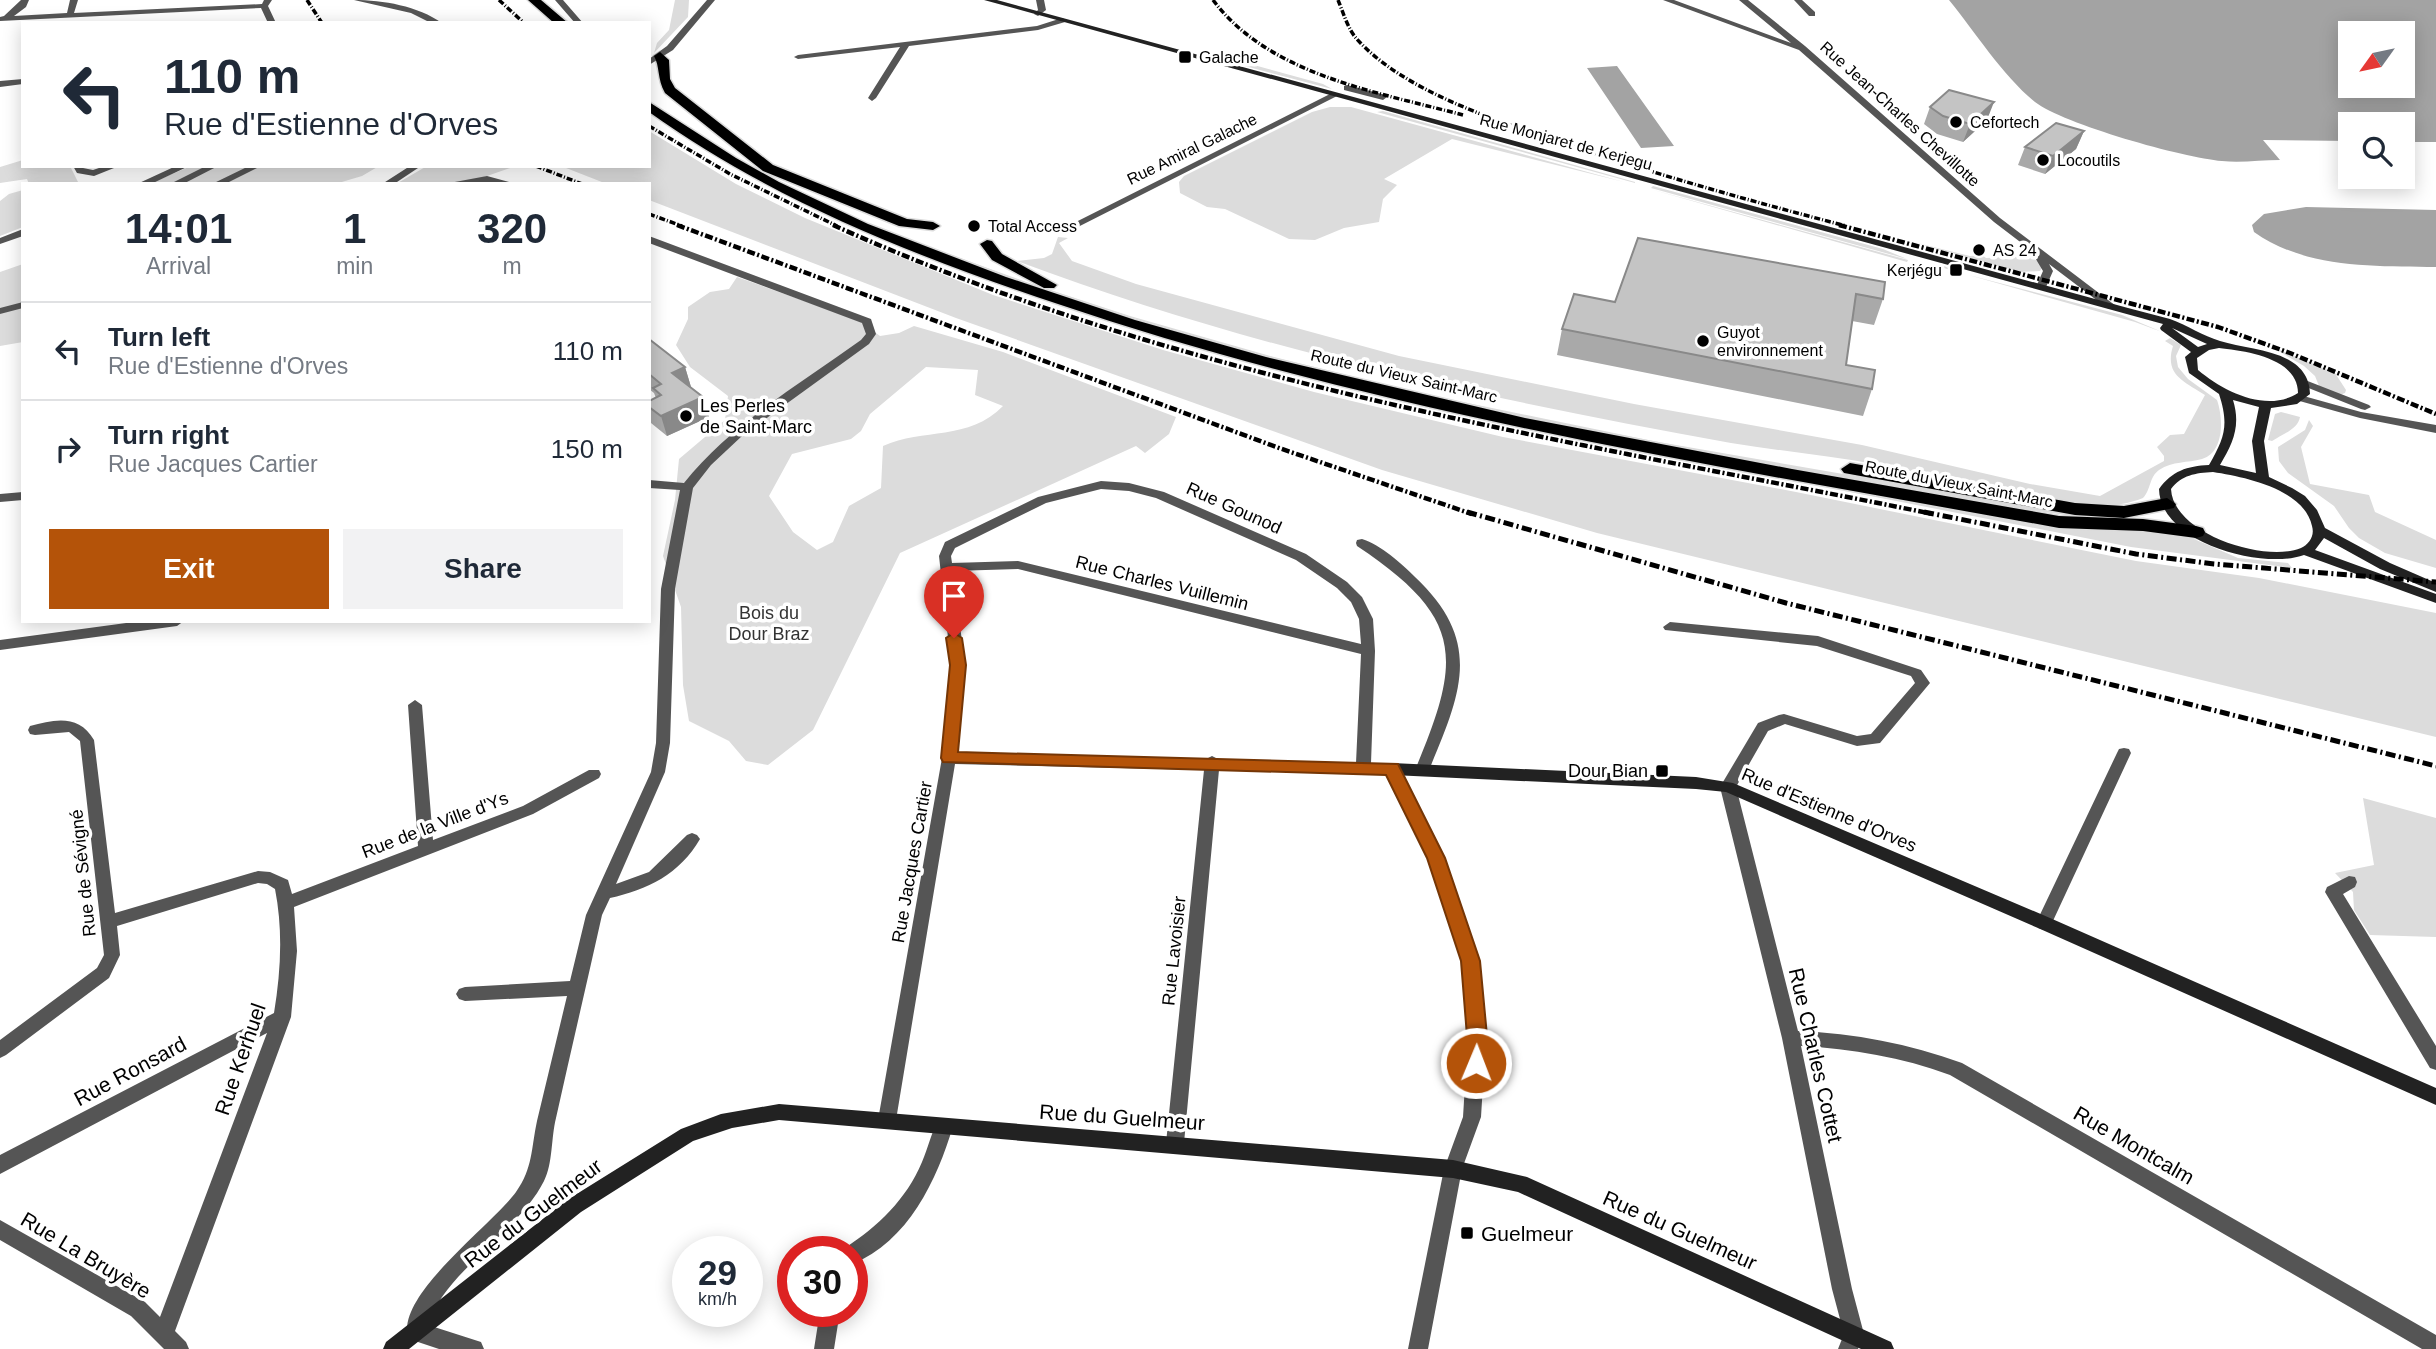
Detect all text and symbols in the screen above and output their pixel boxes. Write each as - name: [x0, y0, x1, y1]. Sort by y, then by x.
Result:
- north arrow: [2338, 21, 2415, 98]
- map controls: [2338, 21, 2415, 189]
- street label: Rue Jean-Charles Chevillotte: [1817, 38, 1983, 190]
- icon: left: [49, 49, 140, 140]
- text: 110 m: [164, 49, 300, 103]
- marker: Galache: [1177, 49, 1193, 65]
- place label: Galache: [1199, 49, 1259, 66]
- text: Rue d'Estienne d'Orves: [164, 106, 498, 142]
- street label: Rue Amiral Galache: [1124, 110, 1260, 188]
- street label: Rue Monjaret de Kerjegu: [1478, 111, 1654, 173]
- button: search: [2338, 112, 2415, 189]
- marker: Cefortech: [1948, 114, 1964, 130]
- place label: Cefortech: [1970, 114, 2039, 131]
- marker: Locoutils: [2035, 152, 2051, 168]
- place label: Locoutils: [2057, 152, 2120, 169]
- text: 14:01: [125, 205, 232, 252]
- text: 1: [343, 205, 366, 252]
- text: 320: [477, 205, 547, 252]
- marker: Total Access: [966, 218, 982, 234]
- place label: Total Access: [988, 218, 1077, 235]
- marker: AS 24: [1971, 242, 1987, 258]
- place label: AS 24: [1993, 242, 2037, 259]
- text: Arrival: [146, 253, 211, 279]
- text: min: [336, 253, 373, 279]
- text: m: [503, 253, 522, 279]
- place label: Kerjégu: [1887, 262, 1942, 279]
- marker: Kerjégu: [1948, 262, 1964, 278]
- text: Turn left: [108, 322, 210, 352]
- place label: Guyot environnement: [1717, 324, 1823, 359]
- icon: left: [49, 332, 87, 370]
- marker: Guyot environnement: [1695, 333, 1711, 349]
- text: 110 m: [553, 336, 623, 366]
- street label: Route du Vieux Saint-Marc: [1309, 346, 1499, 406]
- text: Rue d'Estienne d'Orves: [108, 353, 348, 379]
- place label: Les Perles de Saint-Marc: [700, 396, 812, 437]
- marker: Les Perles de Saint-Marc: [678, 408, 694, 424]
- text: Turn right: [108, 420, 229, 450]
- icon: right: [49, 430, 87, 468]
- text: 150 m: [551, 434, 623, 464]
- text: Rue Jacques Cartier: [108, 451, 318, 477]
- street label: Route du Vieux Saint-Marc: [1864, 457, 2054, 511]
- street label: Rue Gounod: [1183, 478, 1285, 538]
- button: Exit: [49, 529, 329, 609]
- button: Share: [343, 529, 623, 609]
- street label: Rue Charles Vuillemin: [1074, 552, 1250, 614]
- pin: [924, 566, 984, 638]
- icon: arrive: [935, 577, 973, 615]
- park label: Bois du Dour Braz: [728, 603, 810, 644]
- place label: Dour Bian: [1568, 761, 1648, 781]
- marker: Dour Bian: [1654, 763, 1670, 779]
- street label: Rue d'Estienne d'Orves: [1739, 764, 1919, 856]
- street label: Rue Jacques Cartier: [888, 779, 936, 945]
- street label: Rue de la Ville d'Ys: [359, 788, 511, 862]
- street label: Rue de Sévigné: [66, 808, 100, 938]
- street label: Rue Lavoisier: [1158, 895, 1190, 1007]
- street label: Rue Charles Cottet: [1785, 965, 1847, 1145]
- street label: Rue Kerhuel: [210, 1000, 270, 1118]
- position arrow: [1439, 1026, 1513, 1100]
- street label: Rue Ronsard: [70, 1032, 190, 1110]
- street label: Rue du Guelmeur: [1039, 1100, 1205, 1134]
- street label: Rue Montcalm: [2070, 1101, 2198, 1189]
- street label: Rue du Guelmeur: [460, 1154, 606, 1272]
- street label: Rue du Guelmeur: [1600, 1186, 1760, 1274]
- street label: Rue La Bruyère: [17, 1207, 155, 1303]
- place label: Guelmeur: [1481, 1222, 1573, 1245]
- marker: Guelmeur: [1459, 1225, 1475, 1241]
- speed limit sign: 30: [777, 1236, 868, 1327]
- text: 29: [698, 1253, 737, 1292]
- text: km/h: [698, 1289, 737, 1309]

